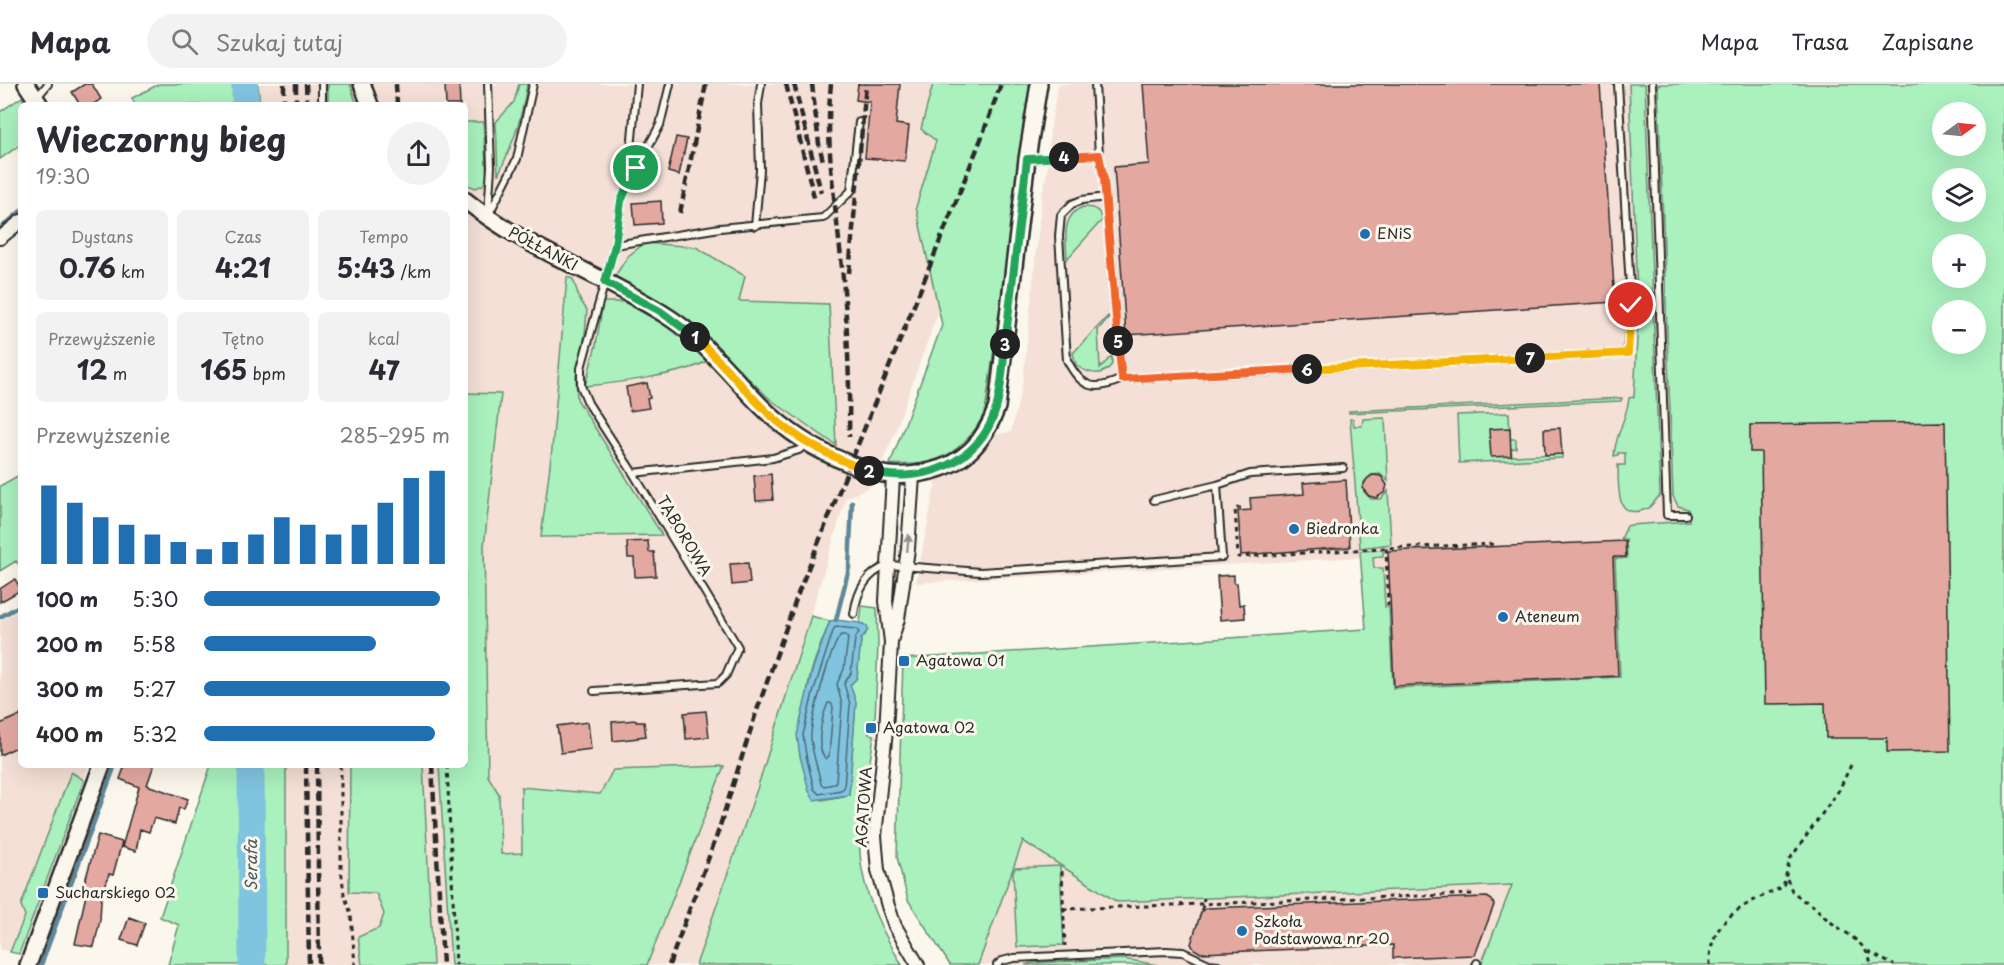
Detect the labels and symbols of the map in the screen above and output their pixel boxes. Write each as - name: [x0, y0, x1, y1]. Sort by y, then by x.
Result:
- north arrow: [1932, 102, 1986, 156]
- pin: [610, 142, 661, 193]
- pin: 4: [1049, 142, 1079, 172]
- street label: PÓŁŁANKI: [505, 220, 582, 276]
- place label: ENiS: [1377, 221, 1412, 244]
- marker: ENiS: [1358, 227, 1372, 241]
- pin: [1605, 279, 1656, 330]
- pin: 1: [680, 322, 710, 352]
- pin: 5: [1103, 326, 1133, 356]
- pin: 3: [990, 329, 1020, 359]
- pin: 7: [1515, 343, 1545, 373]
- pin: 6: [1292, 354, 1322, 384]
- pin: 2: [854, 456, 884, 486]
- street label: TABOROWA: [652, 491, 718, 580]
- place label: Biedronka: [1306, 516, 1379, 539]
- marker: Biedronka: [1287, 522, 1301, 536]
- one-way arrow: [903, 534, 913, 553]
- place label: Ateneum: [1515, 604, 1580, 627]
- marker: Ateneum: [1496, 610, 1510, 624]
- place label: Agatowa 01: [916, 648, 1005, 671]
- marker: Agatowa 01: [897, 654, 911, 668]
- place label: Agatowa 02: [883, 715, 975, 738]
- marker: Agatowa 02: [864, 721, 878, 735]
- street label: AGATOWA: [848, 766, 877, 848]
- water label: Serafa: [238, 838, 262, 891]
- place label: Sucharskiego 02: [55, 880, 176, 903]
- marker: Sucharskiego 02: [36, 886, 50, 900]
- place label: Szkoła Podstawowa nr 20: [1254, 909, 1389, 949]
- marker: Szkoła Podstawowa nr 20: [1235, 924, 1249, 938]

